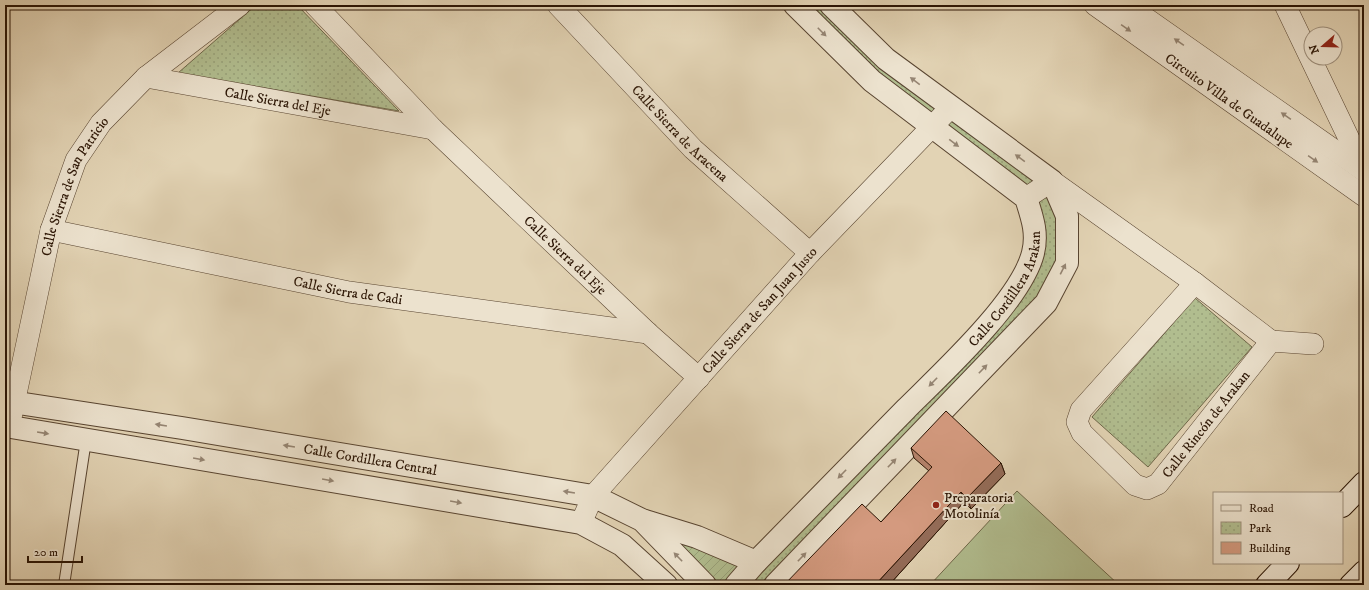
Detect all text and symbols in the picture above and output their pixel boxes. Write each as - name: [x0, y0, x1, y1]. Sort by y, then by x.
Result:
- one-way arrow: [1121, 23, 1132, 32]
- north arrow: [1303, 26, 1343, 66]
- one-way arrow: [817, 27, 827, 37]
- one-way arrow: [1174, 38, 1185, 46]
- text: N: [1306, 42, 1323, 56]
- street label: Circuito Villa de Guadalupe: [1161, 50, 1297, 153]
- one-way arrow: [910, 77, 920, 85]
- street label: Calle Sierra de Aracena: [627, 81, 732, 186]
- street label: Calle Sierra del Eje: [223, 83, 332, 120]
- one-way arrow: [1281, 112, 1291, 120]
- street label: Calle Sierra de San Patricio: [38, 113, 113, 258]
- one-way arrow: [948, 139, 959, 147]
- one-way arrow: [1015, 154, 1025, 162]
- one-way arrow: [1307, 155, 1318, 163]
- street label: Calle Sierra del Eje: [520, 212, 610, 299]
- street label: Calle Cordillera Arakan: [965, 230, 1045, 351]
- street label: Calle Sierra de San Juan Justo: [698, 243, 821, 378]
- one-way arrow: [1060, 263, 1066, 275]
- street label: Calle Sierra de Cadi: [292, 273, 404, 309]
- one-way arrow: [978, 364, 987, 374]
- street label: Calle Rincón de Arakan: [1158, 367, 1255, 482]
- one-way arrow: [928, 377, 938, 387]
- one-way arrow: [155, 422, 167, 428]
- one-way arrow: [37, 430, 50, 436]
- street label: Calle Cordillera Central: [302, 440, 439, 480]
- one-way arrow: [283, 443, 295, 449]
- one-way arrow: [193, 456, 205, 462]
- one-way arrow: [888, 458, 897, 468]
- one-way arrow: [837, 469, 847, 479]
- one-way arrow: [321, 477, 334, 483]
- one-way arrow: [563, 489, 575, 495]
- place label: Preparatoria Motolinía: [944, 489, 1013, 523]
- legend: [1213, 492, 1343, 564]
- one-way arrow: [450, 499, 462, 505]
- marker: Preparatoria Motolinía: [931, 500, 941, 510]
- text: Road: [1249, 501, 1274, 516]
- text: Park: [1249, 521, 1271, 536]
- scale bar: [28, 538, 82, 564]
- text: Building: [1249, 541, 1290, 556]
- text: 20 m: [34, 545, 58, 560]
- one-way arrow: [673, 552, 683, 562]
- one-way arrow: [798, 552, 807, 562]

